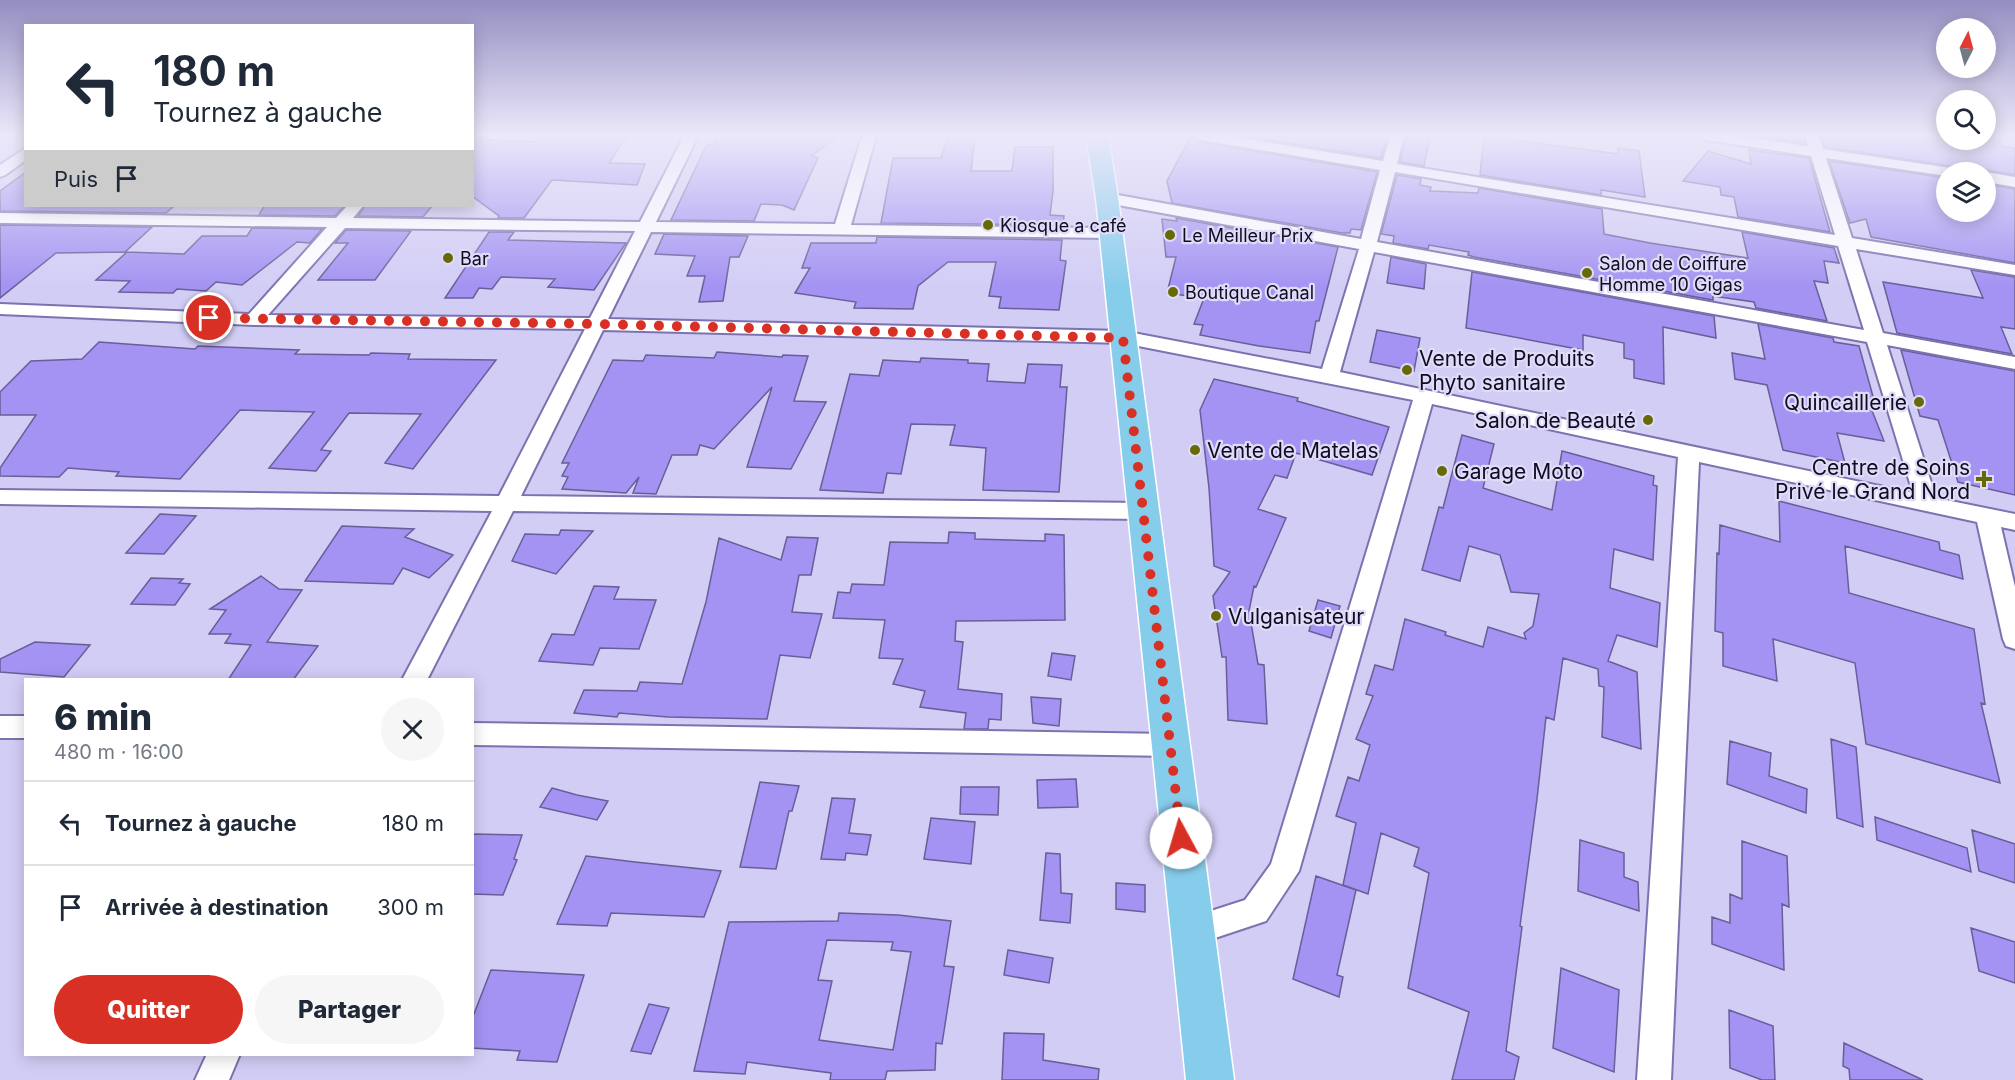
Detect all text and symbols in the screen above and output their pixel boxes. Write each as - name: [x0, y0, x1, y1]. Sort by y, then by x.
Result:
- north arrow: [1936, 18, 1996, 78]
- map controls: [1936, 18, 1996, 222]
- text: 180 m: [153, 45, 275, 96]
- icon: left: [54, 48, 132, 126]
- button: search: [1936, 90, 1996, 150]
- text: Tournez à gauche: [153, 96, 382, 129]
- icon: arrive: [110, 162, 143, 195]
- button: layers: [1936, 162, 1996, 222]
- text: Puis: [54, 166, 98, 192]
- place label: Kiosque a café: [1000, 215, 1127, 236]
- marker: Kiosque a café: [981, 218, 995, 232]
- place label: Le Meilleur Prix: [1182, 225, 1313, 246]
- marker: Le Meilleur Prix: [1163, 228, 1177, 242]
- place label: Bar: [460, 248, 489, 269]
- marker: Bar: [441, 251, 455, 265]
- place label: Salon de Coiffure Homme 10 Gigas: [1599, 253, 1747, 295]
- marker: Salon de Coiffure Homme 10 Gigas: [1580, 266, 1594, 280]
- place label: Boutique Canal: [1185, 282, 1314, 303]
- marker: Boutique Canal: [1166, 285, 1180, 299]
- pin: [183, 292, 234, 343]
- icon: arrive: [192, 301, 225, 334]
- place label: Vente de Produits Phyto sanitaire: [1419, 346, 1595, 395]
- marker: Vente de Produits Phyto sanitaire: [1400, 363, 1414, 377]
- place label: Quincaillerie: [1784, 390, 1907, 415]
- marker: Quincaillerie: [1912, 395, 1926, 409]
- place label: Salon de Beauté: [1474, 408, 1636, 433]
- marker: Salon de Beauté: [1641, 413, 1655, 427]
- place label: Vente de Matelas: [1207, 438, 1379, 463]
- marker: Vente de Matelas: [1188, 443, 1202, 457]
- place label: Centre de Soins Privé le Grand Nord: [1775, 455, 1970, 504]
- place label: Garage Moto: [1454, 459, 1583, 484]
- marker: Garage Moto: [1435, 464, 1449, 478]
- marker: Centre de Soins Privé le Grand Nord: [1975, 470, 1993, 488]
- place label: Vulganisateur: [1228, 604, 1364, 629]
- marker: Vulganisateur: [1209, 609, 1223, 623]
- text: 6 min: [54, 695, 152, 739]
- button: close: [381, 698, 444, 761]
- text: 480 m · 16:00: [54, 740, 184, 764]
- position arrow: [1149, 806, 1213, 870]
- icon: left: [54, 807, 87, 840]
- text: Tournez à gauche: [105, 810, 297, 836]
- text: 180 m: [382, 810, 444, 836]
- icon: arrive: [54, 891, 87, 924]
- text: Arrivée à destination: [105, 894, 329, 920]
- text: 300 m: [377, 894, 444, 920]
- button: Quitter: [54, 975, 243, 1044]
- button: Partager: [255, 975, 444, 1044]

